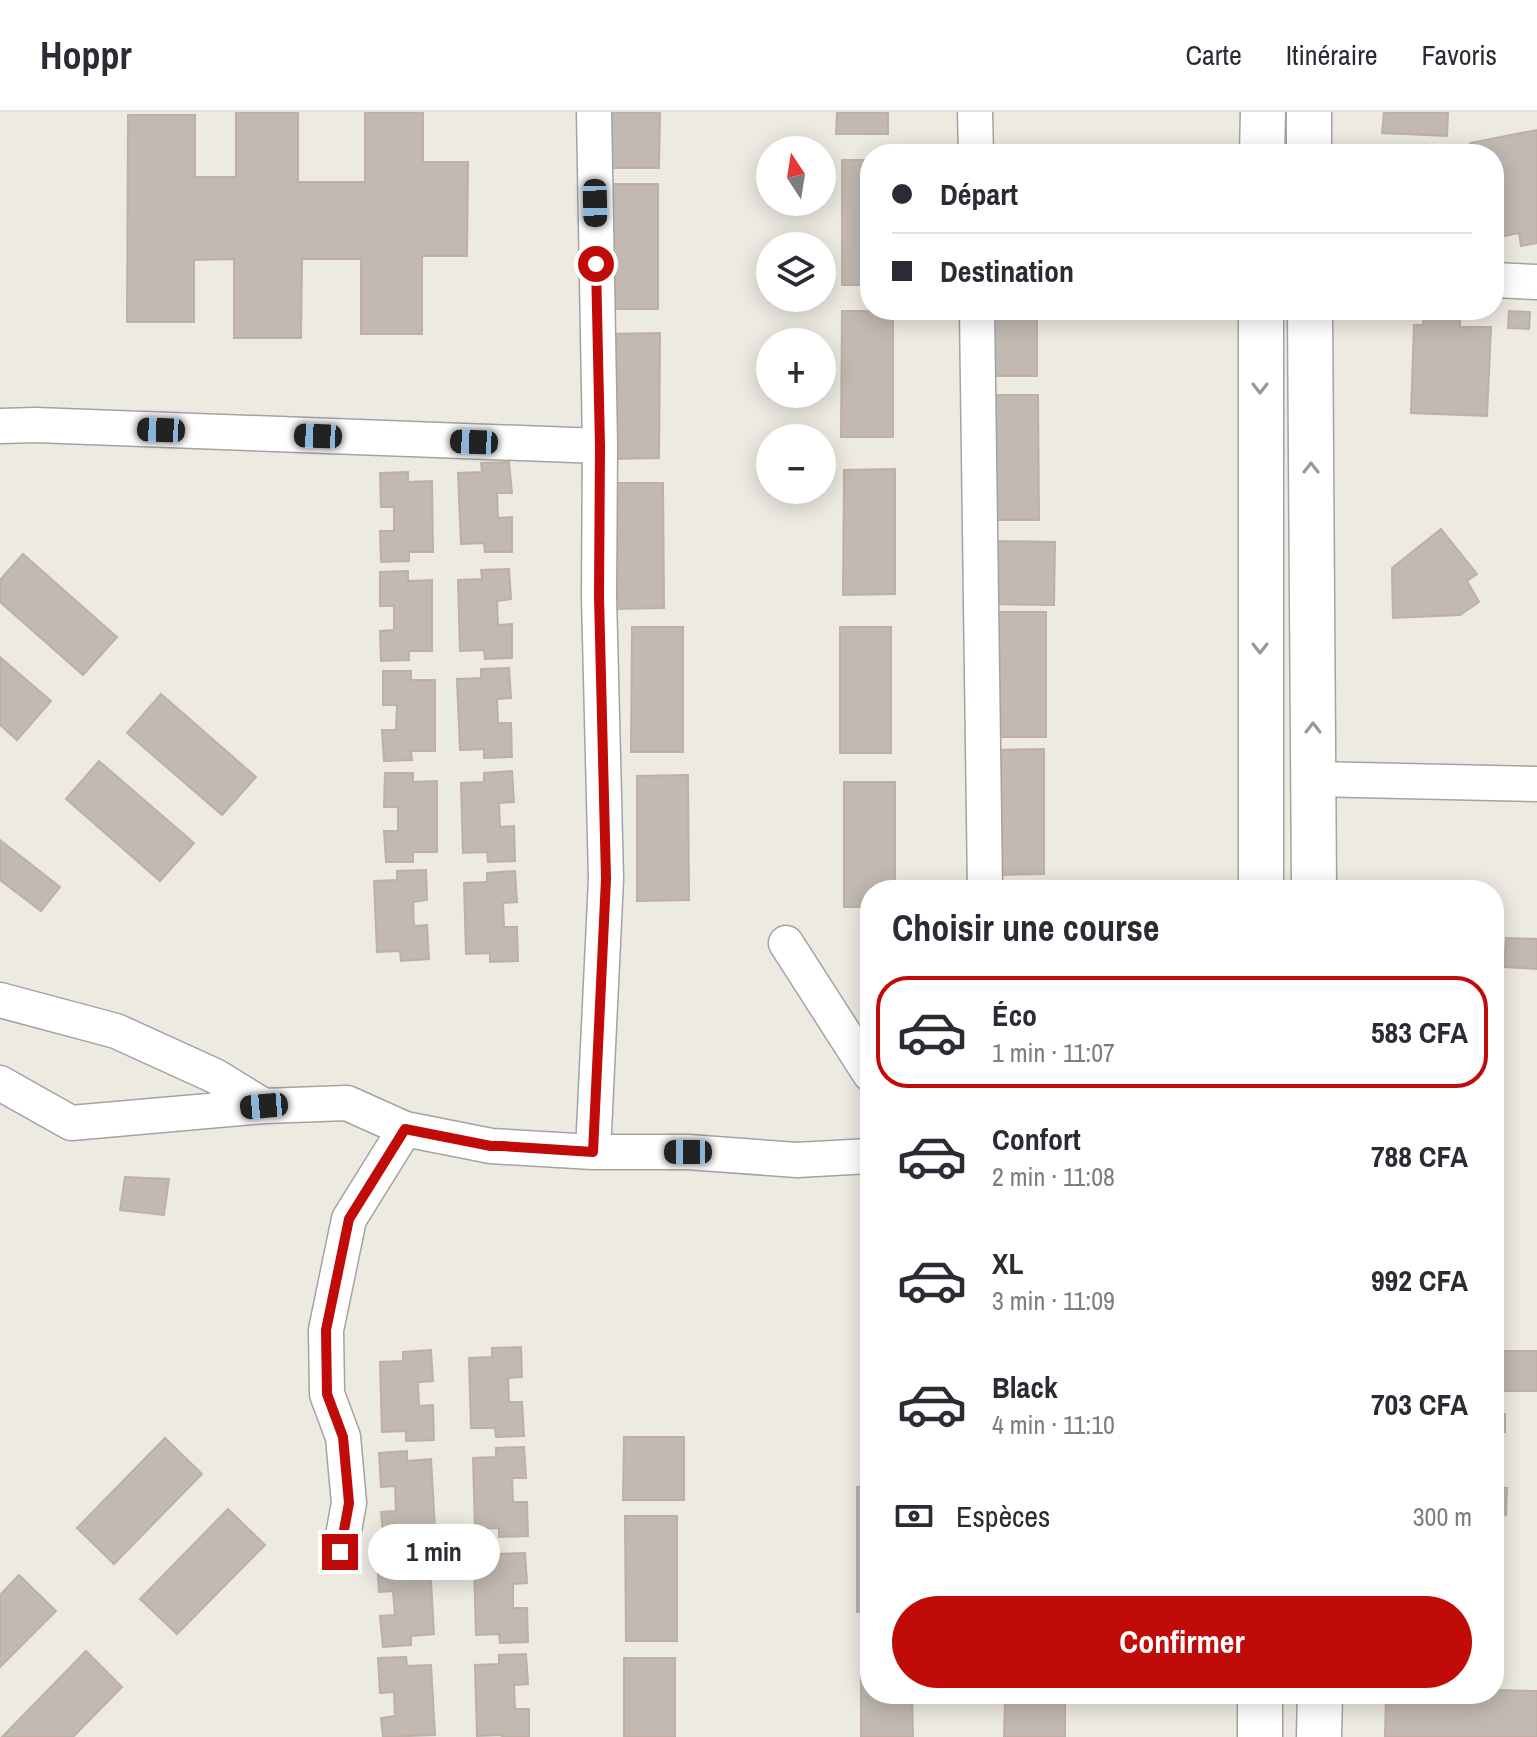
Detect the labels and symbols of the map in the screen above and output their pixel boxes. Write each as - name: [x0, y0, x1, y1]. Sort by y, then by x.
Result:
- north arrow: [756, 136, 836, 216]
- car: [583, 179, 607, 227]
- route start: [578, 246, 614, 282]
- one-way arrow: [1251, 382, 1269, 395]
- car: [137, 417, 185, 443]
- car: [294, 423, 342, 449]
- car: [450, 429, 498, 455]
- one-way arrow: [1302, 461, 1320, 474]
- one-way arrow: [1251, 642, 1269, 655]
- one-way arrow: [1304, 721, 1322, 734]
- car: [239, 1092, 289, 1120]
- car: [664, 1140, 712, 1164]
- callout: 1 min: [368, 1524, 500, 1580]
- route end: [322, 1534, 358, 1570]

